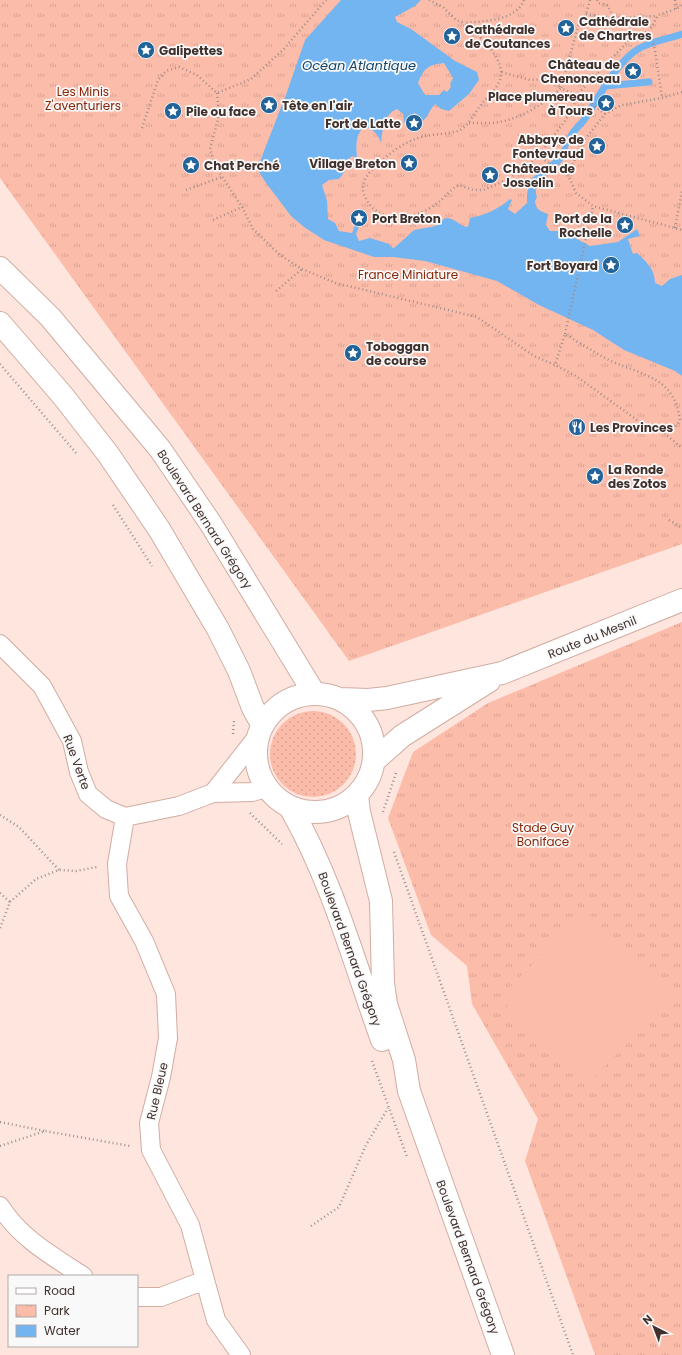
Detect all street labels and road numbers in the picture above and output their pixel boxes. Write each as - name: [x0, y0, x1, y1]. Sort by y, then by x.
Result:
- street label: Boulevard Bernard Grégory: [154, 446, 257, 592]
- street label: Route du Mesnil: [545, 611, 639, 663]
- street label: Rue Verte: [59, 732, 95, 792]
- street label: Boulevard Bernard Grégory: [314, 870, 386, 1029]
- street label: Rue Bleue: [142, 1061, 172, 1121]
- street label: Boulevard Bernard Grégory: [432, 1178, 504, 1337]

